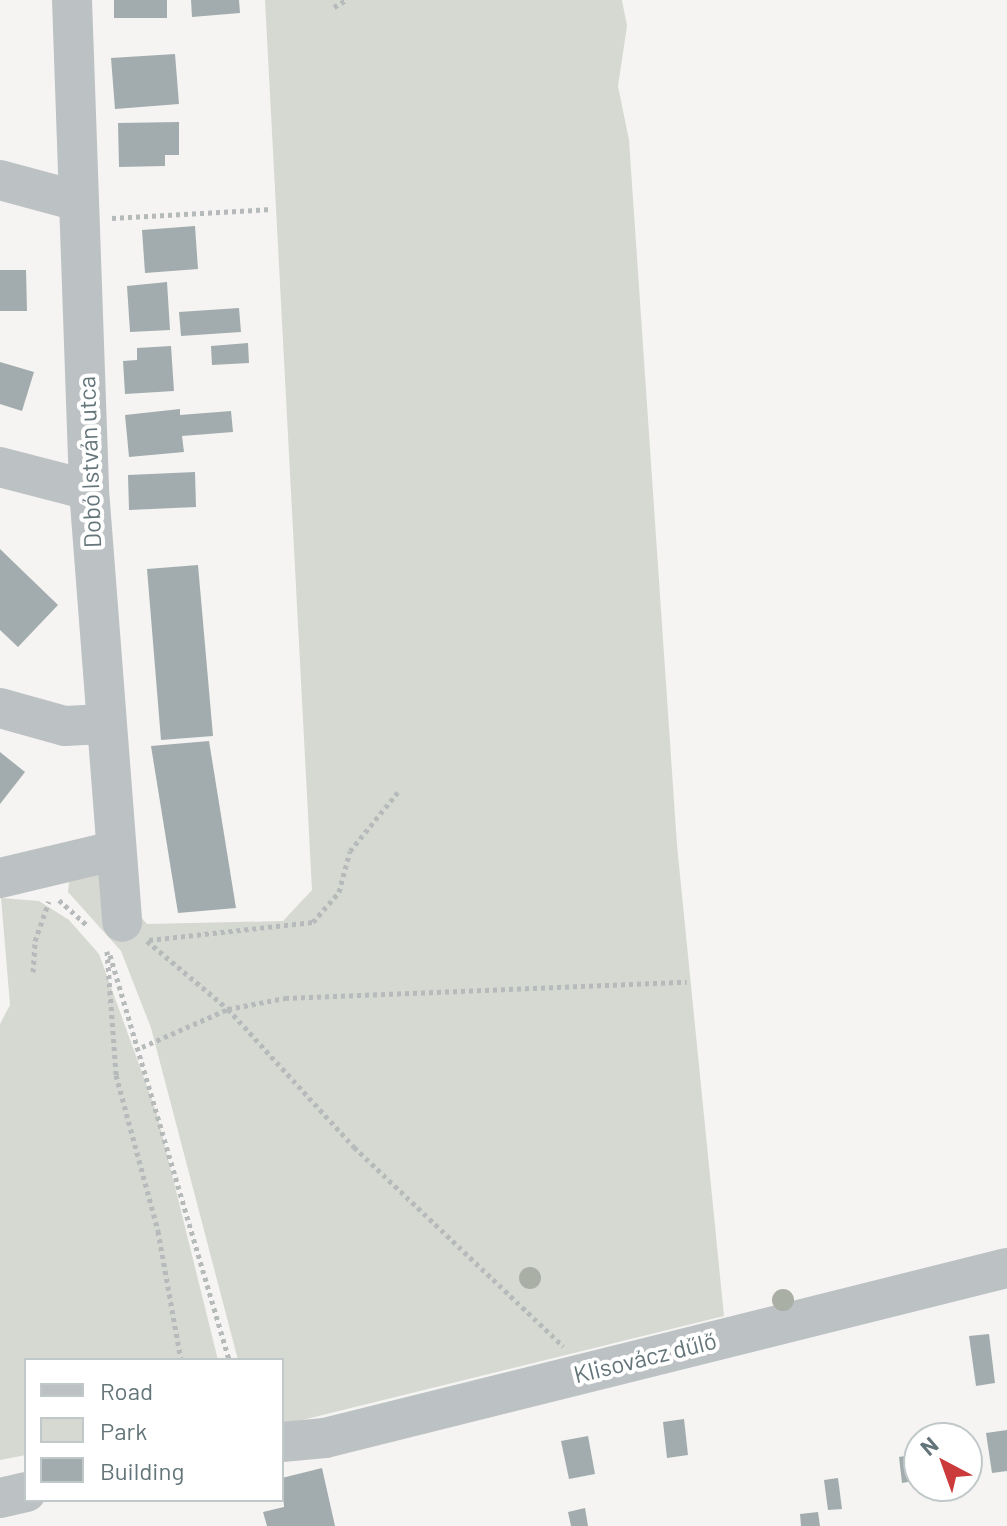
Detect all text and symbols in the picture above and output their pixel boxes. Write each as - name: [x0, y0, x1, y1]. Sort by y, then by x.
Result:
- street label: Dobó István utca: [72, 376, 106, 548]
- street label: Klisovácz dűlő: [571, 1325, 719, 1389]
- legend: [24, 1358, 284, 1502]
- text: Road: [100, 1376, 153, 1405]
- text: Park: [100, 1416, 147, 1445]
- north arrow: [903, 1422, 983, 1502]
- text: N: [915, 1431, 943, 1460]
- text: Building: [100, 1456, 184, 1485]

